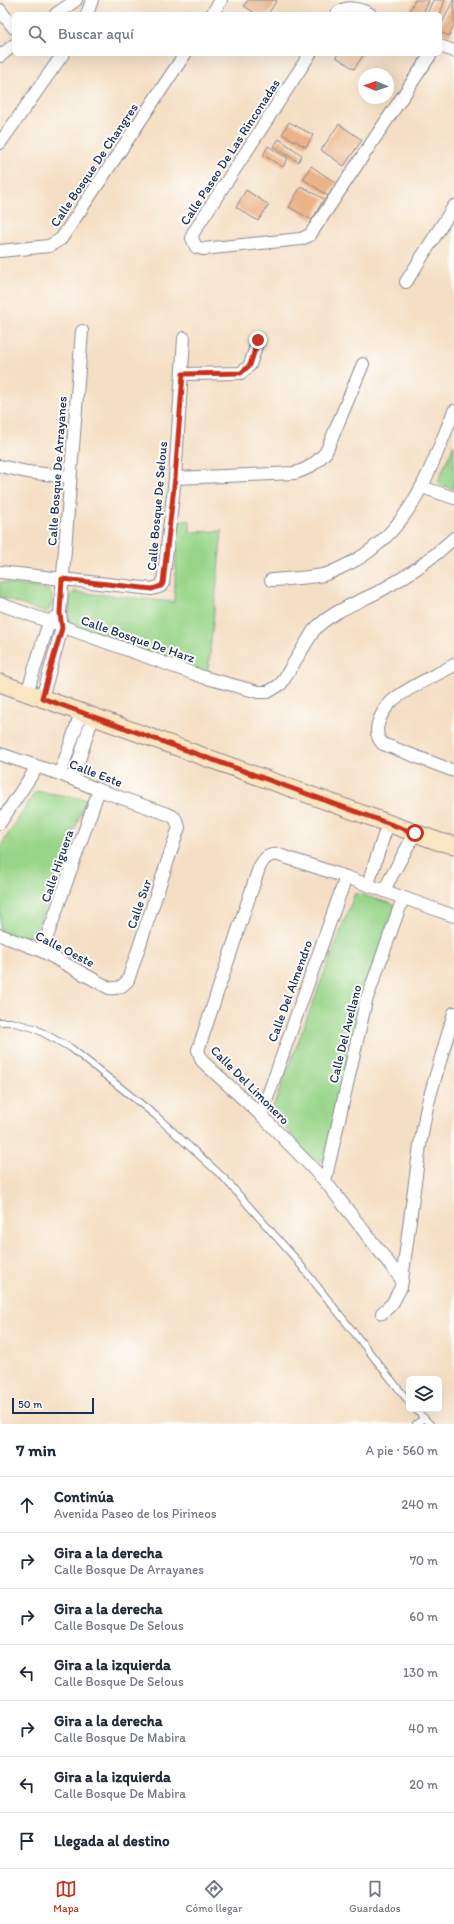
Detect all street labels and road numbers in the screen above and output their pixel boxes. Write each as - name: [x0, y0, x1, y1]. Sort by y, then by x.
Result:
- street label: Calle Paseo De Las Rinconadas: [177, 76, 283, 228]
- street label: Calle Bosque De Changres: [47, 100, 141, 230]
- street label: Calle Bosque De Arrayanes: [44, 395, 70, 546]
- street label: Calle Bosque De Selous: [144, 440, 170, 571]
- street label: Calle Bosque De Harz: [79, 612, 197, 666]
- street label: Calle Este: [67, 756, 125, 790]
- street label: Calle Higuera: [38, 827, 77, 904]
- street label: Calle Sur: [124, 877, 155, 931]
- street label: Calle Oeste: [33, 928, 97, 970]
- street label: Calle Del Almendro: [265, 938, 316, 1044]
- street label: Calle Del Avellano: [326, 983, 365, 1085]
- street label: Calle Del Limonero: [208, 1043, 293, 1128]

